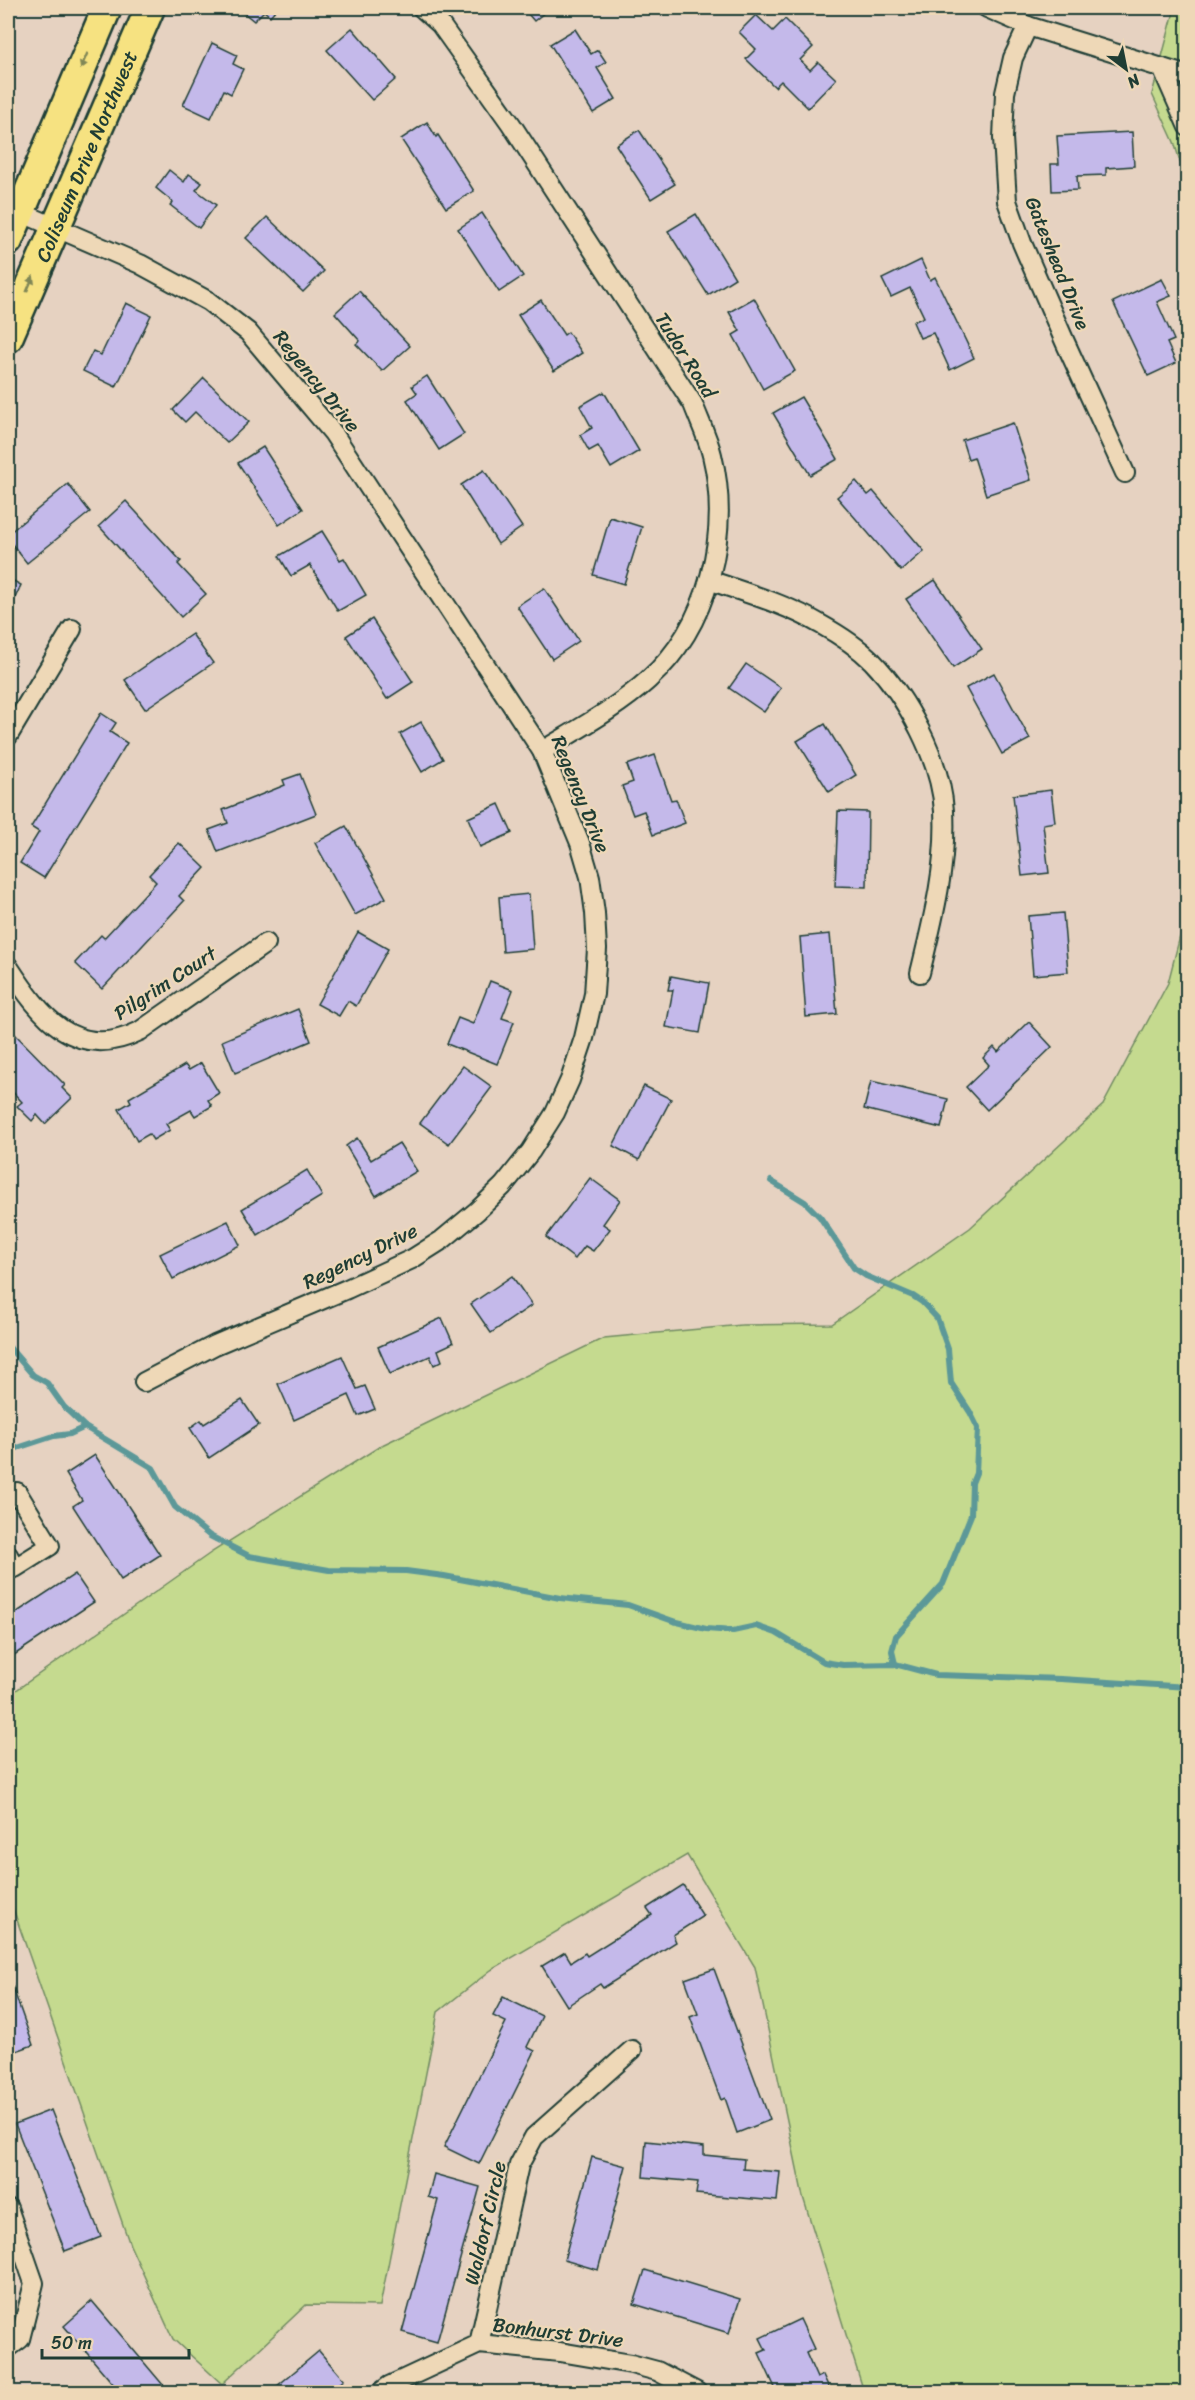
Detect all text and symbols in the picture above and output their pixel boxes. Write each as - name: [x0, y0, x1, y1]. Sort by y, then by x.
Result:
- north arrow: [1096, 39, 1156, 99]
- street label: Coliseum Drive Northwest: [26, 45, 148, 268]
- one-way arrow: [79, 53, 89, 71]
- text: N: [1121, 66, 1147, 97]
- street label: Gateshead Drive: [1015, 191, 1100, 336]
- one-way arrow: [25, 275, 35, 293]
- street label: Tudor Road: [645, 305, 727, 407]
- street label: Regency Drive: [264, 322, 369, 441]
- street label: Regency Drive: [541, 730, 620, 858]
- street label: Pilgrim Court: [107, 936, 225, 1030]
- street label: Regency Drive: [297, 1213, 424, 1299]
- street label: Waldorf Circle: [454, 2158, 517, 2289]
- street label: Bonhurst Drive: [491, 2307, 625, 2358]
- scale bar: [42, 2322, 189, 2360]
- text: 50 m: [51, 2327, 92, 2359]

